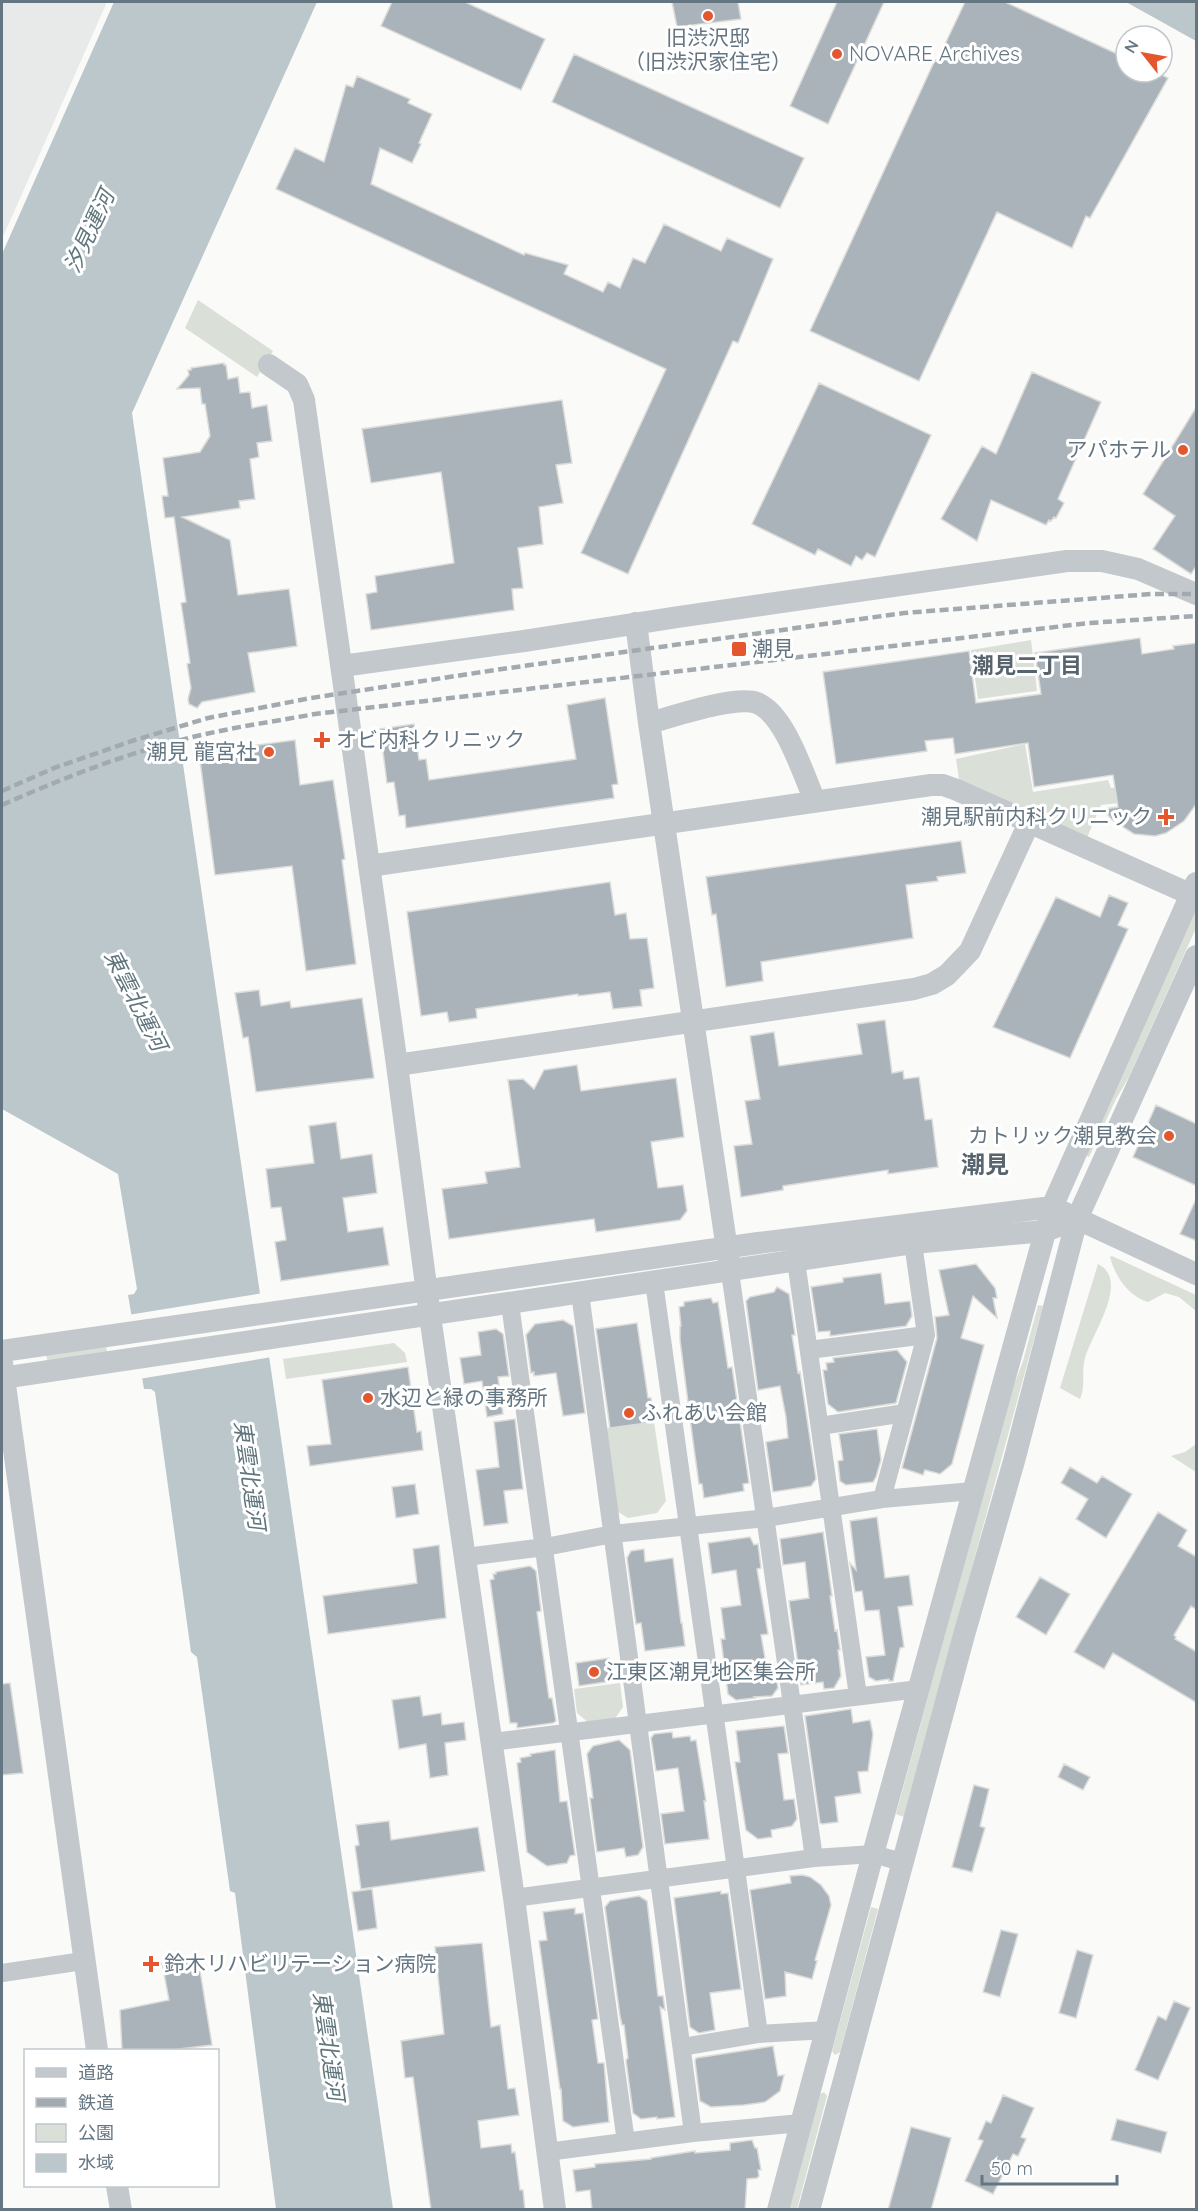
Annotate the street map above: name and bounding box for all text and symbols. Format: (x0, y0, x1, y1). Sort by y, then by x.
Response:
marker: 旧渋沢邸 （旧渋沢家住宅） (701, 9, 715, 23)
place label: 旧渋沢邸 （旧渋沢家住宅） (624, 24, 792, 74)
north arrow (1114, 24, 1174, 84)
text: N (1120, 36, 1143, 56)
place label: NOVARE Archives (849, 40, 1020, 66)
marker: NOVARE Archives (830, 47, 844, 61)
water label: 汐見運河 (58, 182, 122, 277)
place label: アパホテル (1066, 436, 1171, 462)
marker: アパホテル (1176, 443, 1190, 457)
place label: 潮見 (752, 635, 794, 661)
marker: 潮見 (730, 640, 748, 658)
district label: 潮見二丁目 (972, 651, 1082, 679)
place label: オビ内科クリニック (336, 726, 525, 752)
marker: オビ内科クリニック (313, 731, 331, 749)
place label: 潮見 龍宮社 (146, 738, 257, 764)
marker: 潮見 龍宮社 (262, 745, 276, 759)
place label: 潮見駅前内科クリニック (921, 803, 1152, 829)
marker: 潮見駅前内科クリニック (1157, 808, 1175, 826)
water label: 東雲北運河 (99, 945, 175, 1059)
place label: カトリック潮見教会 (968, 1122, 1157, 1148)
marker: カトリック潮見教会 (1162, 1129, 1176, 1143)
district label: 潮見 (961, 1149, 1009, 1179)
place label: 水辺と緑の事務所 (380, 1384, 548, 1410)
marker: 水辺と緑の事務所 (361, 1391, 375, 1405)
place label: ふれあい会館 (641, 1399, 767, 1425)
marker: ふれあい会館 (622, 1406, 636, 1420)
water label: 東雲北運河 (228, 1419, 272, 1535)
place label: 江東区潮見地区集会所 (606, 1658, 816, 1684)
marker: 江東区潮見地区集会所 (587, 1665, 601, 1679)
place label: 鈴木リハビリテーション病院 (164, 1950, 437, 1976)
marker: 鈴木リハビリテーション病院 (142, 1955, 160, 1973)
water label: 東雲北運河 (307, 1990, 351, 2106)
legend (24, 2049, 219, 2187)
text: 道路 (78, 2061, 114, 2084)
text: 鉄道 (78, 2091, 114, 2114)
text: 公園 (78, 2121, 114, 2144)
scale bar (982, 2148, 1117, 2186)
text: 水域 (78, 2151, 114, 2174)
text: 50 m (991, 2157, 1033, 2180)

